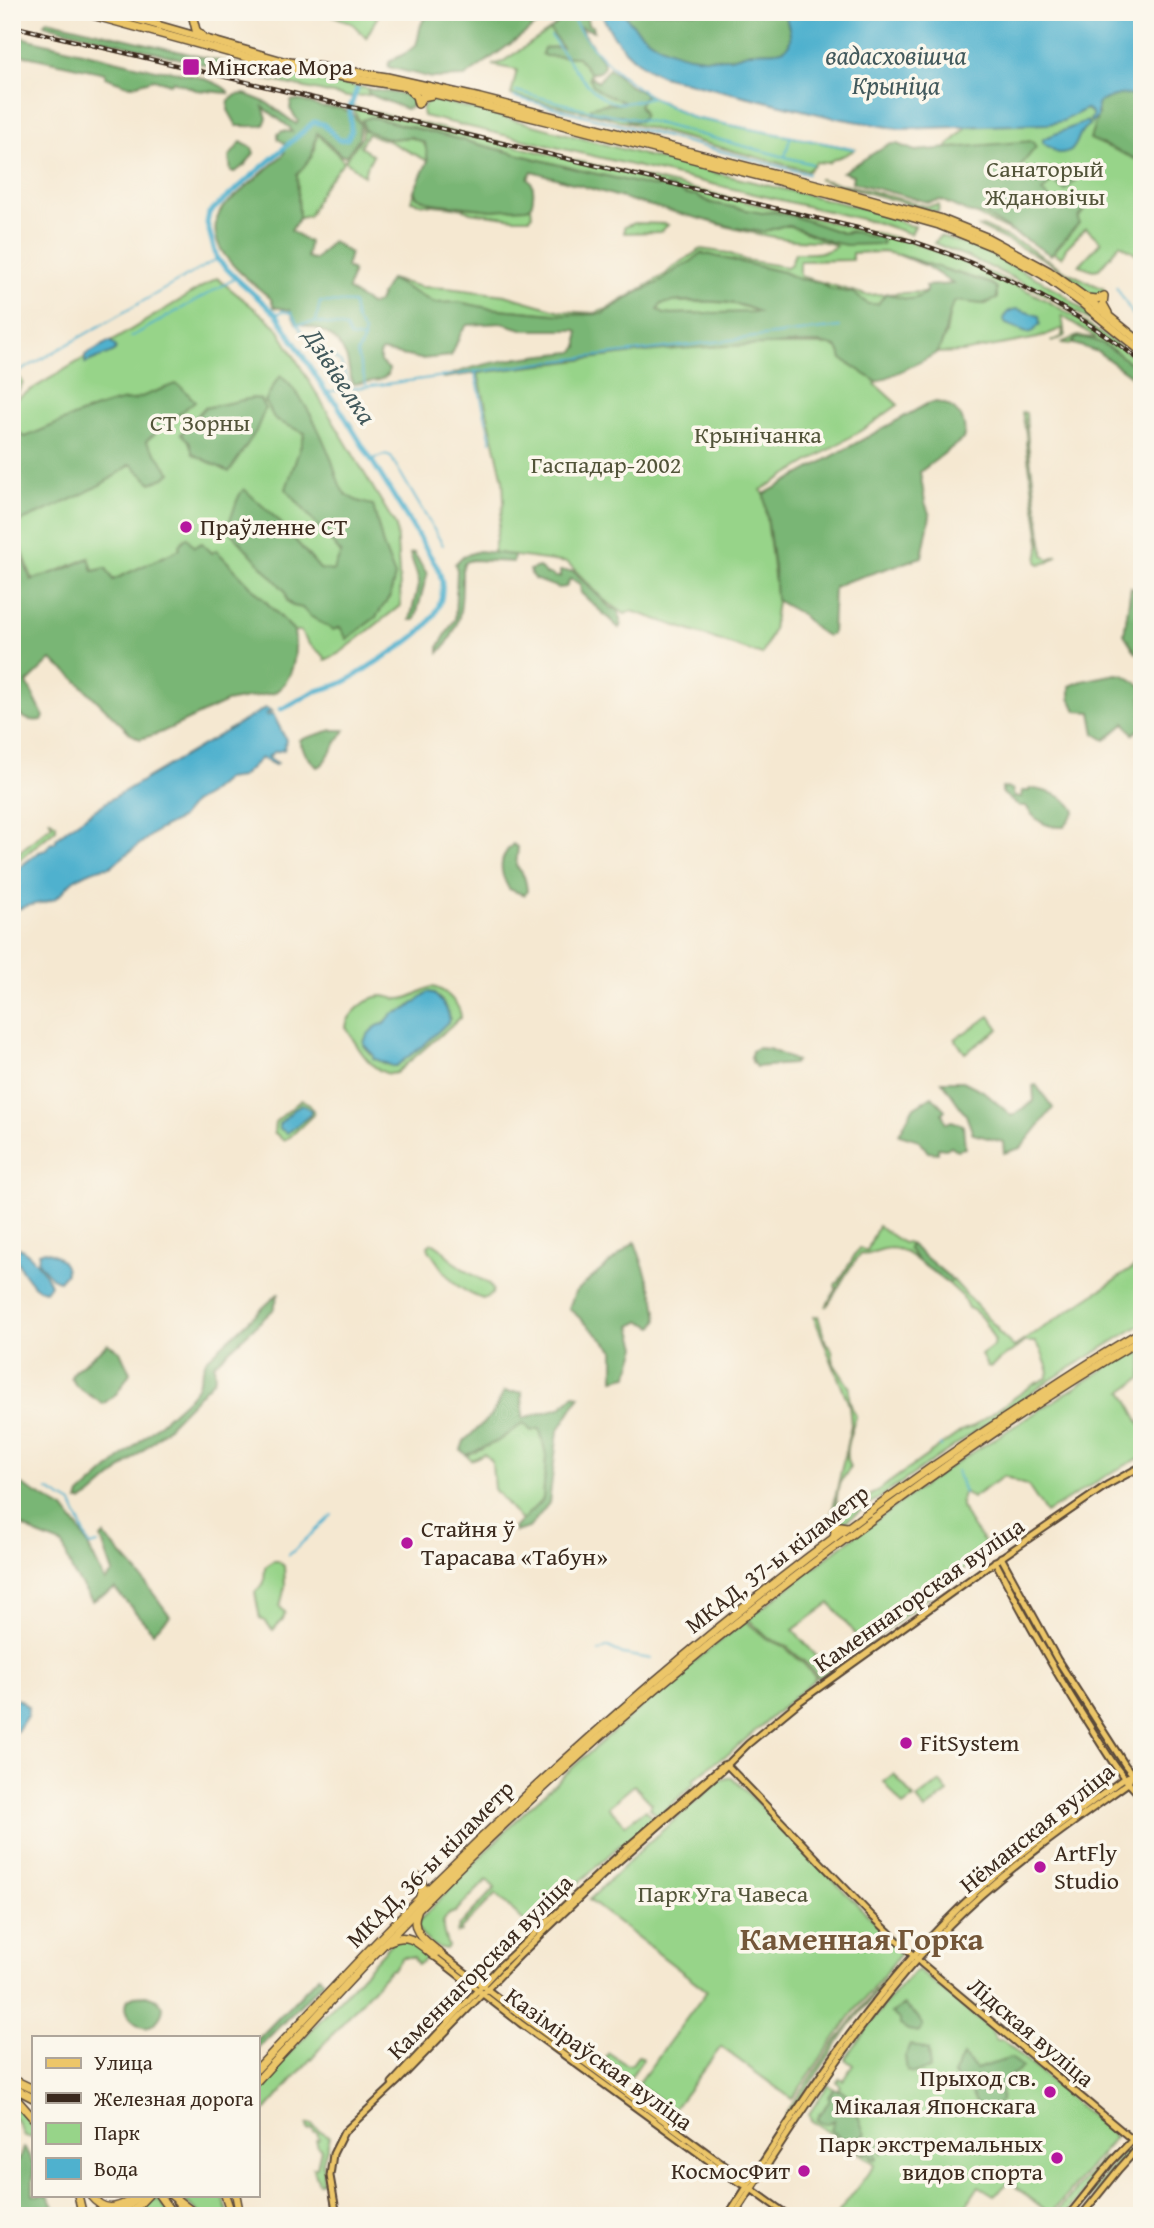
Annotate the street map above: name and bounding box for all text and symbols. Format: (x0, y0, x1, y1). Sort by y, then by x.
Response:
water label: вадасховішча Крыніца (826, 35, 966, 104)
place label: Мінскае Мора (207, 49, 354, 84)
marker: Мінскае Мора (181, 57, 201, 77)
park label: Санаторый Ждановічы (984, 151, 1105, 214)
water label: Дзівівелка (293, 318, 387, 432)
park label: СТ Зорны (150, 405, 250, 440)
park label: Крынічанка (694, 417, 822, 452)
park label: Гаспадар-2002 (531, 447, 681, 482)
place label: Праўленне СТ (200, 509, 347, 544)
marker: Праўленне СТ (178, 519, 194, 535)
street label: МКАД, 37-ы кіламетр (677, 1476, 876, 1642)
street label: Каменнагорская вуліца (806, 1508, 1032, 1681)
place label: Стайня ў Тарасава «Табун» (421, 1511, 608, 1574)
marker: Стайня ў Тарасава «Табун» (399, 1535, 415, 1551)
place label: FitSystem (920, 1725, 1020, 1760)
marker: FitSystem (898, 1735, 914, 1751)
street label: Нёманская вуліца (952, 1754, 1122, 1901)
street label: МКАД, 36-ы кіламетр (338, 1772, 522, 1956)
place label: ArtFly Studio (1054, 1835, 1119, 1898)
marker: ArtFly Studio (1032, 1859, 1048, 1875)
street label: Каменнагорская вуліца (379, 1865, 581, 2067)
park label: Парк Уга Чавеса (638, 1876, 809, 1911)
district label: Каменная Горка (740, 1915, 985, 1962)
street label: Лідская вуліца (960, 1968, 1103, 2096)
street label: Казіміраўская вуліца (498, 1978, 701, 2139)
legend (32, 2036, 259, 2196)
text: Улица (94, 2047, 153, 2078)
place label: Прыход св. Мікалая Японскага (834, 2060, 1037, 2123)
text: Железная дорога (93, 2083, 254, 2114)
marker: Прыход св. Мікалая Японскага (1042, 2084, 1058, 2100)
text: Парк (94, 2117, 140, 2148)
place label: Парк экстремальных видов спорта (819, 2126, 1044, 2189)
marker: Парк экстремальных видов спорта (1049, 2150, 1065, 2166)
text: Вода (94, 2153, 138, 2184)
place label: КосмосФит (671, 2153, 790, 2188)
marker: КосмосФит (796, 2163, 812, 2179)

